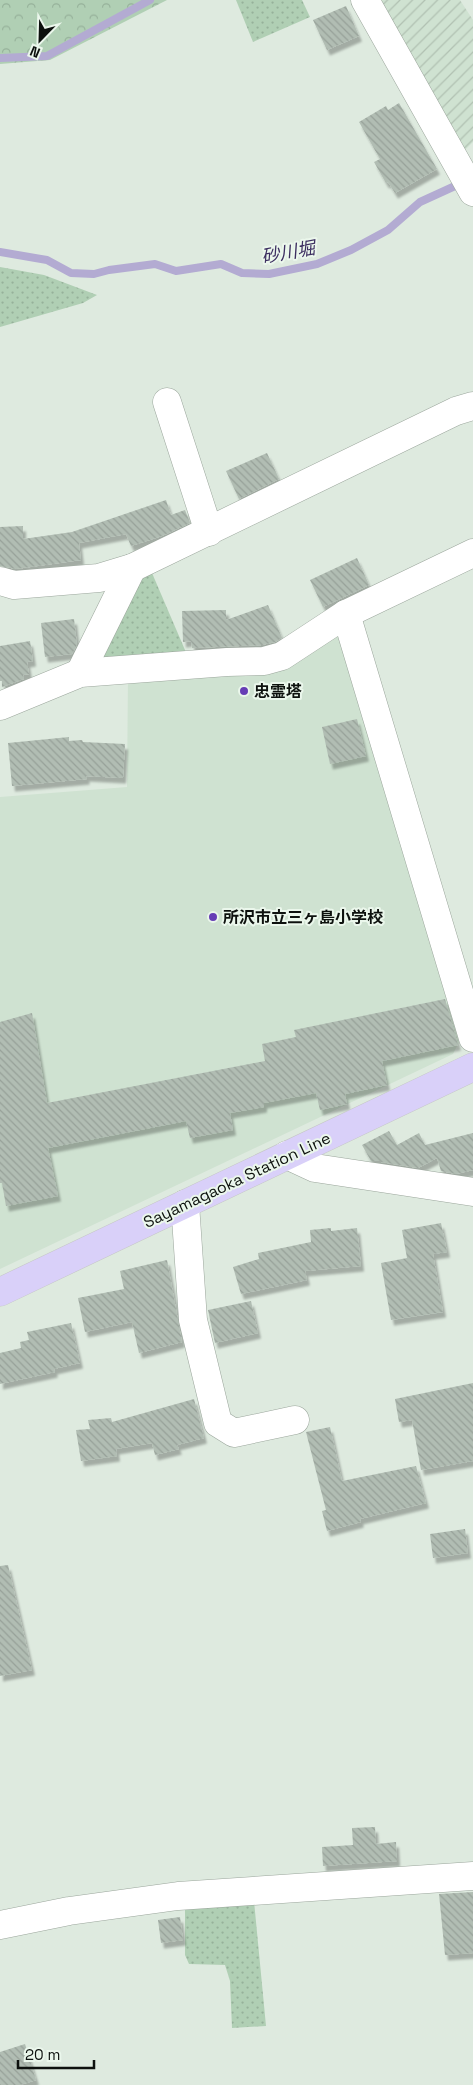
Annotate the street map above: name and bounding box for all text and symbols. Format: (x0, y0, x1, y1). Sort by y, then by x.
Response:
north arrow (15, 15, 65, 65)
text: N (27, 42, 43, 62)
water label: 砂川堀 (259, 235, 320, 268)
place label: 忠霊塔 (254, 681, 302, 702)
marker: 忠霊塔 (238, 685, 250, 697)
place label: 所沢市立三ヶ島小学校 (223, 907, 383, 928)
marker: 所沢市立三ヶ島小学校 (207, 911, 219, 923)
street label: Sayamagaoka Station Line (140, 1127, 334, 1233)
scale bar (18, 2038, 94, 2070)
text: 20 m (25, 2045, 60, 2064)

